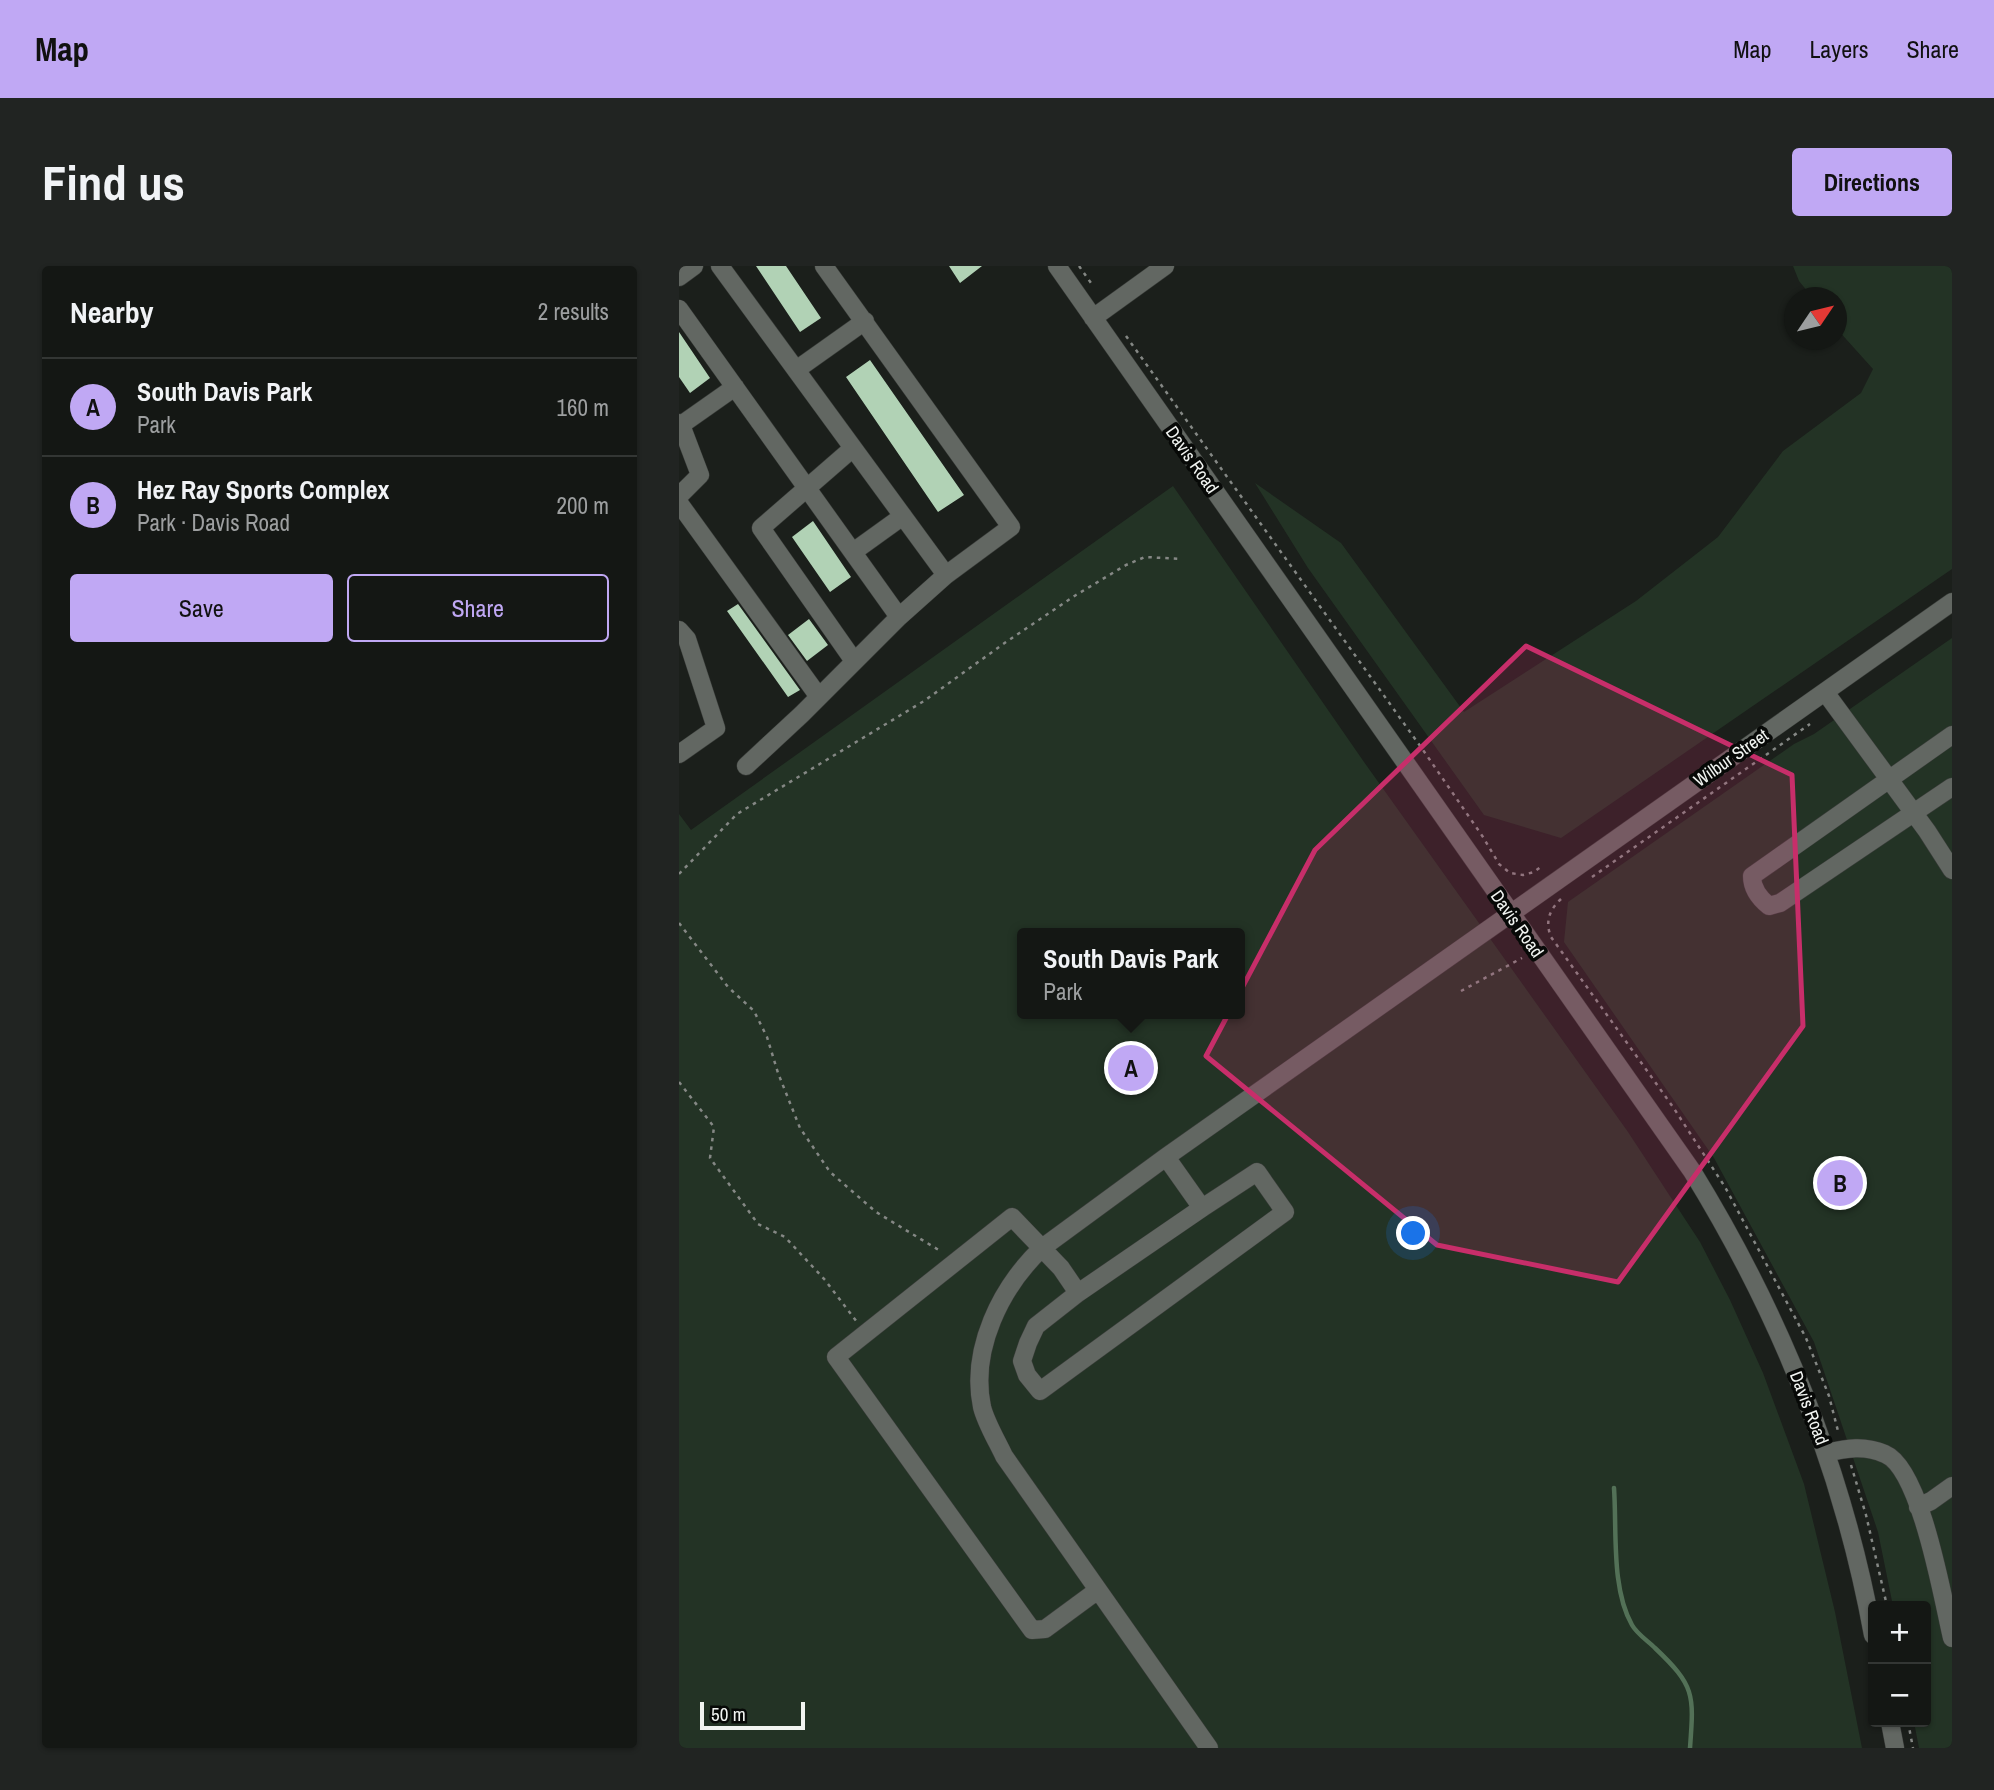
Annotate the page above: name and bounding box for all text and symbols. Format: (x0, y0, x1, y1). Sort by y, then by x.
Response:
text: Map (35, 27, 89, 71)
text: Map (1733, 33, 1771, 65)
text: Layers (1809, 33, 1868, 65)
text: Share (1906, 33, 1959, 65)
button: Directions (1792, 148, 1952, 216)
text: Find us (42, 149, 185, 215)
north arrow (1784, 287, 1847, 350)
text: Nearby (70, 292, 153, 332)
text: 2 results (538, 296, 609, 327)
text: South Davis Park (137, 374, 312, 409)
text: A (86, 392, 100, 423)
text: 160 m (557, 392, 609, 423)
text: Park (137, 409, 176, 440)
street label: Davis Road (1160, 421, 1225, 498)
text: Hez Ray Sports Complex (137, 472, 389, 507)
text: B (86, 490, 100, 521)
text: 200 m (557, 490, 609, 521)
text: Park · Davis Road (137, 507, 290, 538)
button: Save (70, 574, 333, 642)
button: Share (347, 574, 609, 642)
street label: Wilbur Street (1688, 723, 1773, 793)
street label: Davis Road (1485, 885, 1550, 962)
popup (1017, 928, 1245, 1019)
text: South Davis Park (1043, 941, 1219, 976)
text: Park (1043, 976, 1082, 1007)
pin: A (1108, 1042, 1154, 1094)
pin: B (1817, 1157, 1863, 1209)
your location (1396, 1216, 1430, 1250)
street label: Davis Road (1784, 1367, 1835, 1448)
map controls (1868, 1601, 1931, 1727)
button: + (1868, 1601, 1931, 1664)
button: − (1868, 1664, 1931, 1727)
scale bar (700, 1699, 805, 1731)
text: 50 m (711, 1701, 746, 1727)

